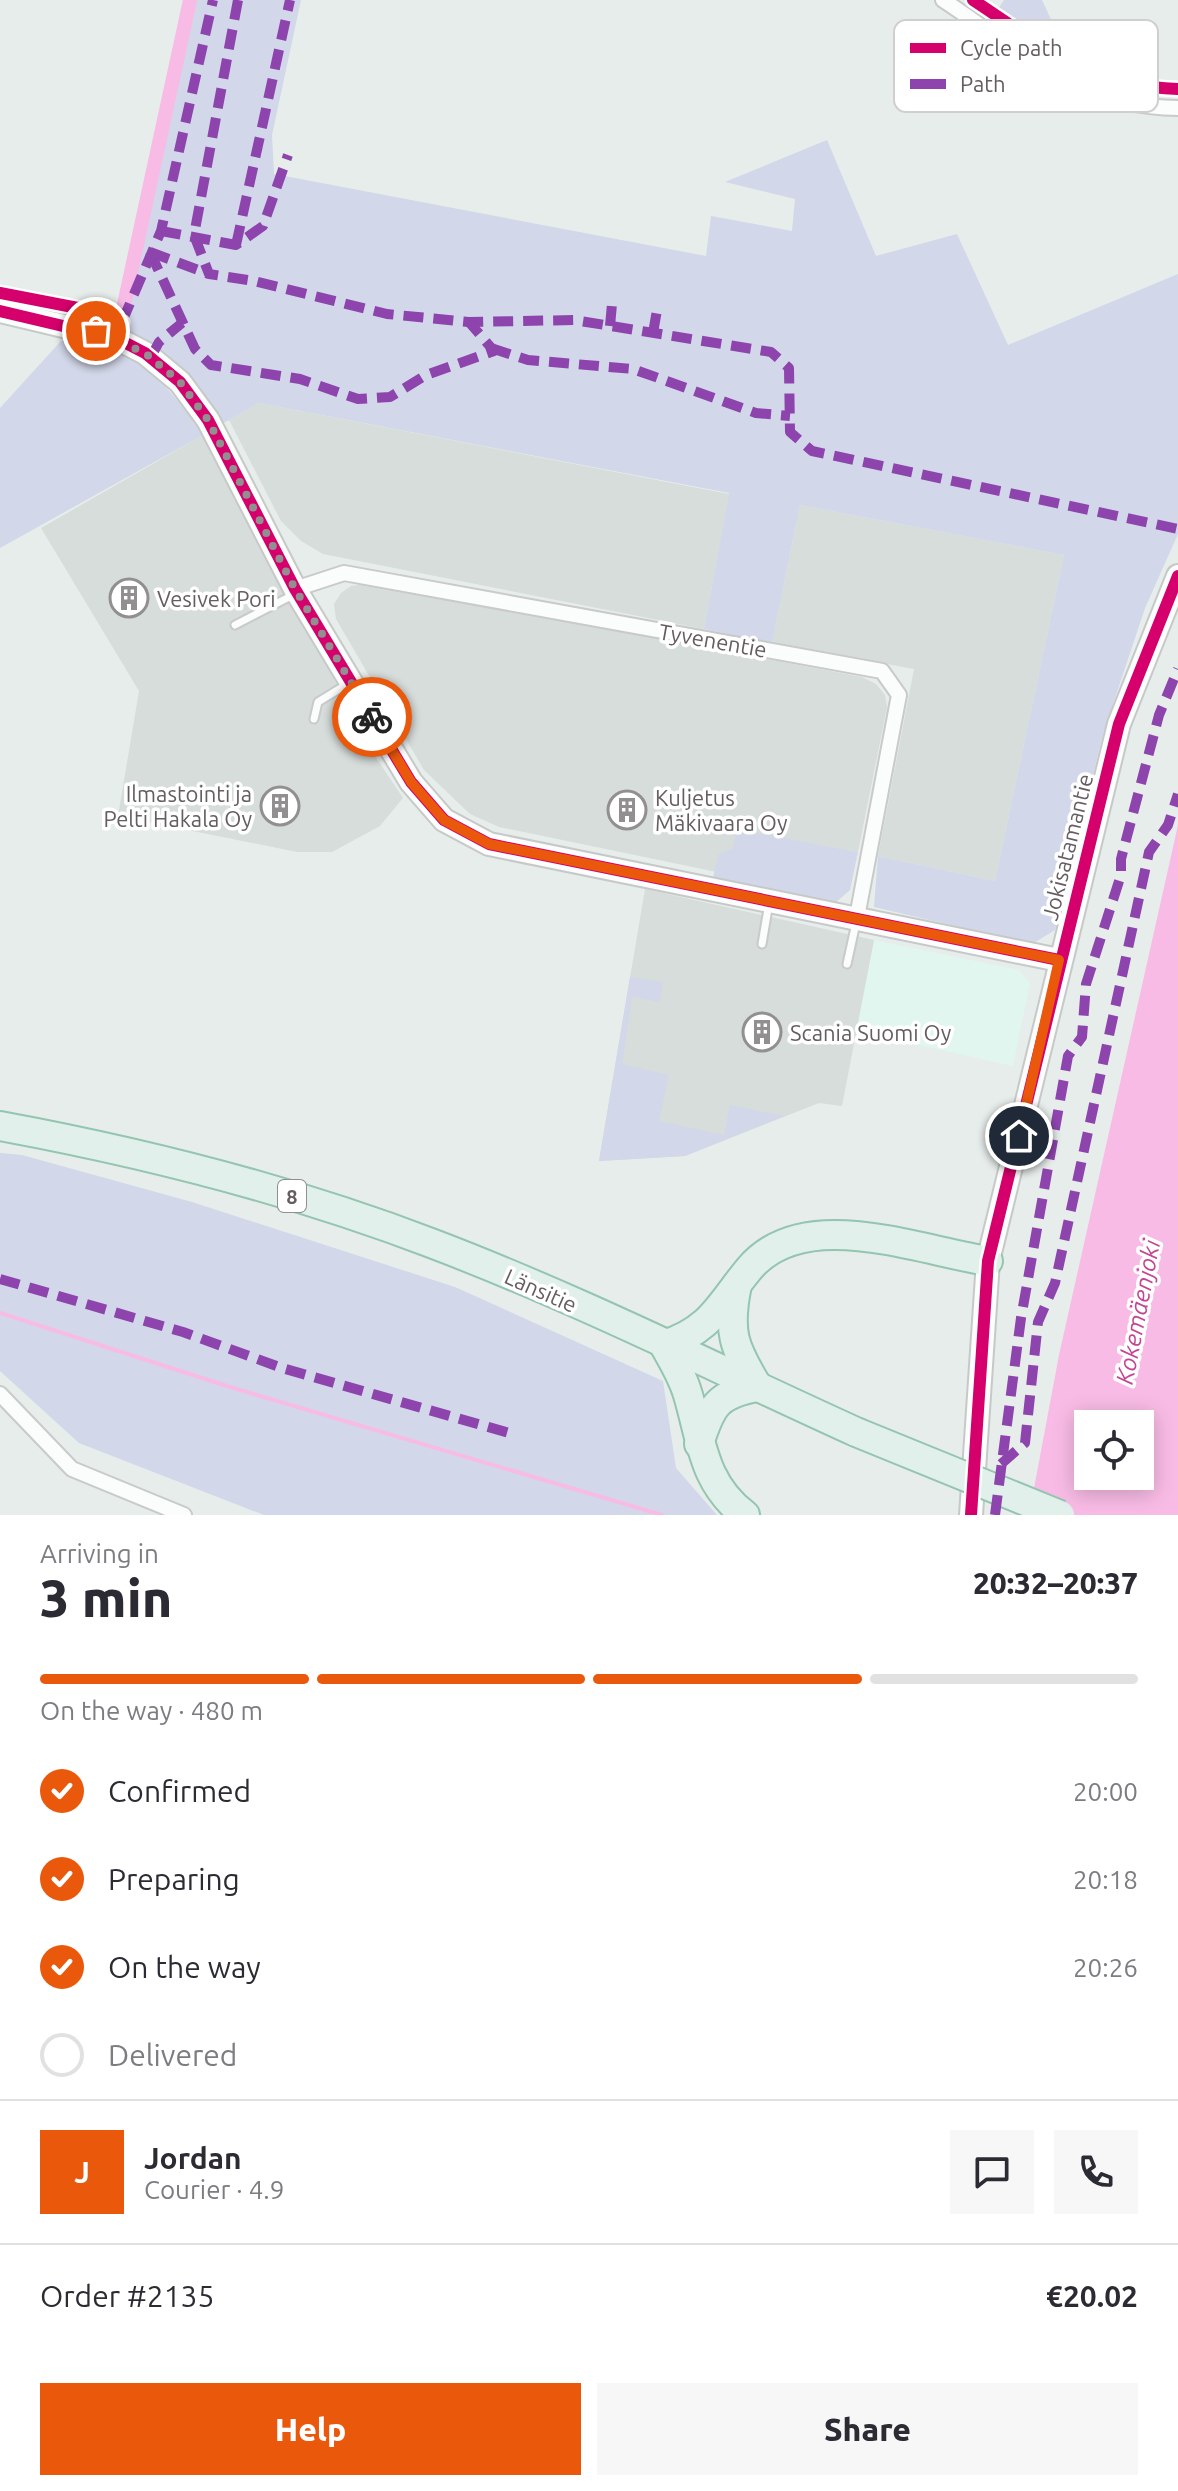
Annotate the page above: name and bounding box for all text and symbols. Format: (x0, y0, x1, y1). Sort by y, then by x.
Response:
legend (894, 20, 1158, 112)
text: Cycle path (960, 35, 1063, 60)
text: Path (960, 71, 1005, 96)
pin (62, 297, 130, 365)
icon: bag (74, 309, 118, 353)
building icon: Vesivek Pori (108, 577, 150, 619)
place label: Vesivek Pori (157, 586, 276, 611)
street label: Tyvenentie (657, 618, 769, 662)
courier (332, 677, 412, 757)
icon: bike (350, 695, 394, 739)
street label: Jokisatamantie (1037, 771, 1097, 923)
place label: Ilmastointi ja Pelti Hakala Oy (103, 781, 252, 831)
building icon: Ilmastointi ja Pelti Hakala Oy (259, 785, 301, 827)
place label: Kuljetus Mäkivaara Oy (655, 785, 788, 835)
building icon: Kuljetus Mäkivaara Oy (606, 789, 648, 831)
building icon: Scania Suomi Oy (741, 1011, 783, 1053)
place label: Scania Suomi Oy (790, 1020, 952, 1045)
pin (985, 1102, 1053, 1170)
icon: home (997, 1114, 1041, 1158)
road number: 8 (278, 1180, 306, 1212)
water label: Kokemäenjoki (1111, 1236, 1165, 1387)
street label: Länsitie (501, 1263, 581, 1317)
map controls (1074, 1410, 1154, 1490)
button: locate (1074, 1410, 1154, 1490)
text: Arriving in (40, 1539, 159, 1568)
text: 20:32–20:37 (973, 1566, 1138, 1600)
text: 3 min (40, 1569, 172, 1627)
text: On the way · 480 m (40, 1696, 263, 1725)
icon: check (40, 1769, 84, 1813)
text: Confirmed (108, 1774, 251, 1808)
text: 20:00 (1073, 1777, 1138, 1806)
icon: check (40, 1857, 84, 1901)
text: Preparing (108, 1862, 240, 1896)
text: 20:18 (1073, 1865, 1138, 1894)
icon: check (40, 1945, 84, 1989)
text: On the way (108, 1950, 261, 1984)
text: 20:26 (1073, 1953, 1138, 1982)
text: Delivered (108, 2038, 237, 2072)
button: chat (950, 2130, 1034, 2214)
button: phone (1054, 2130, 1138, 2214)
text: Jordan (144, 2141, 242, 2175)
text: J (74, 2155, 90, 2189)
text: Courier · 4.9 (144, 2175, 284, 2204)
text: Order #2135 (40, 2279, 214, 2313)
text: €20.02 (1046, 2279, 1138, 2313)
button: Help (40, 2383, 581, 2475)
button: Share (597, 2383, 1138, 2475)

